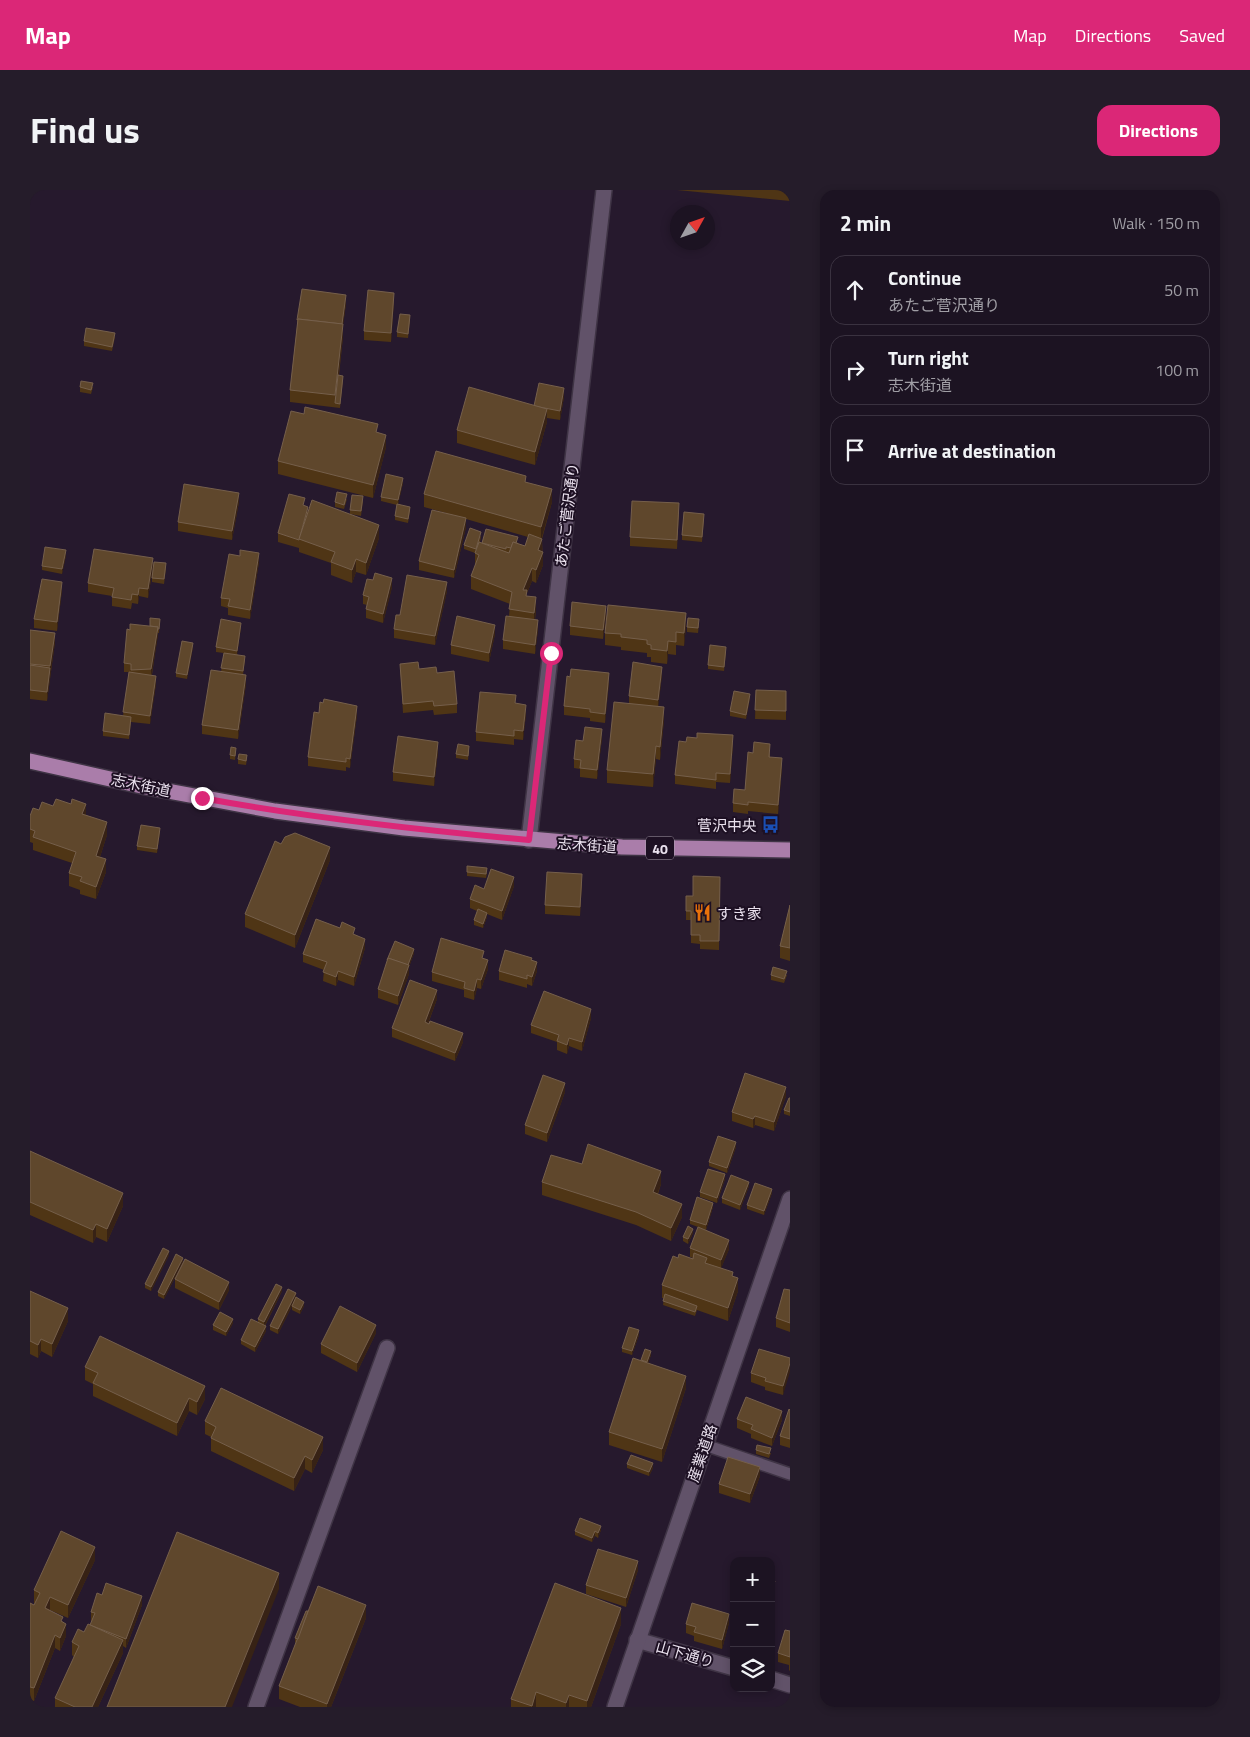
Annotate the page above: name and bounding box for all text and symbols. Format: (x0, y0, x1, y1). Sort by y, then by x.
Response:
text: Map (25, 17, 71, 53)
text: Map (1013, 22, 1047, 49)
text: Directions (1075, 22, 1151, 49)
text: Saved (1179, 22, 1225, 49)
text: Find us (30, 103, 140, 157)
button: Directions (1097, 105, 1220, 156)
north arrow (670, 205, 715, 250)
text: 2 min (840, 207, 891, 239)
text: Walk · 150 m (1112, 211, 1200, 235)
text: Continue (888, 263, 961, 292)
icon: ahead (841, 276, 869, 304)
text: 50 m (1164, 278, 1199, 302)
text: あたご菅沢通り (888, 293, 1000, 317)
text: Turn right (888, 343, 969, 372)
icon: right (841, 356, 869, 384)
text: 100 m (1155, 358, 1199, 382)
text: 志木街道 (888, 373, 952, 397)
icon: arrive (841, 436, 869, 464)
text: Arrive at destination (888, 436, 1056, 465)
street label: あたご菅沢通り (549, 461, 585, 569)
route start (540, 642, 563, 665)
street label: 志木街道 (109, 768, 173, 802)
route end (191, 787, 214, 810)
place label: 菅沢中央 (697, 814, 757, 837)
bus stop icon: 菅沢中央 (761, 815, 781, 835)
street label: 志木街道 (556, 831, 618, 859)
road number: 40 (646, 836, 674, 860)
place label: すき家 (717, 902, 762, 925)
restaurant icon: すき家 (693, 903, 713, 923)
street label: 産業道路 (681, 1421, 723, 1485)
map controls (730, 1557, 775, 1692)
button: + (730, 1557, 775, 1602)
button: − (730, 1602, 775, 1647)
street label: 山下通り (653, 1635, 717, 1673)
button: layers (730, 1647, 775, 1692)

